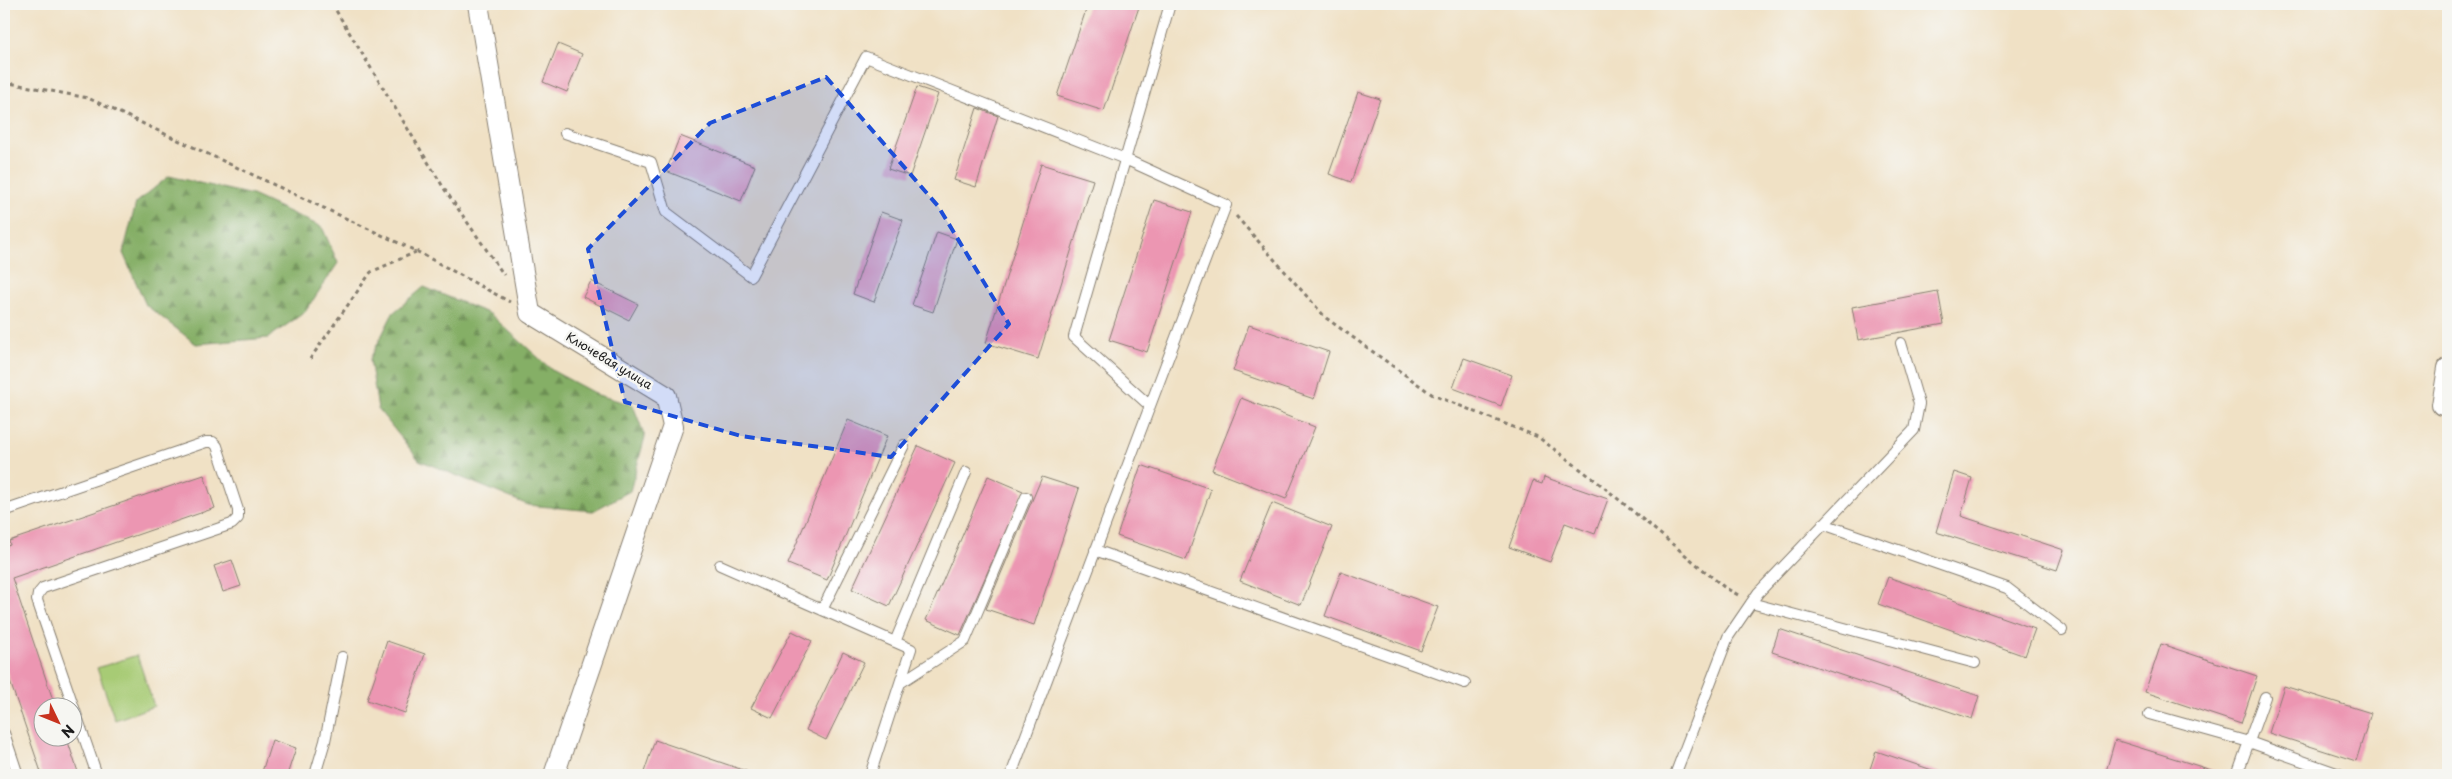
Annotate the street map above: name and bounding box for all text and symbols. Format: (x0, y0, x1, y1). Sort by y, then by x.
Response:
street label: Ключевая улица (563, 327, 656, 393)
north arrow (32, 696, 82, 746)
text: N (56, 720, 79, 742)

